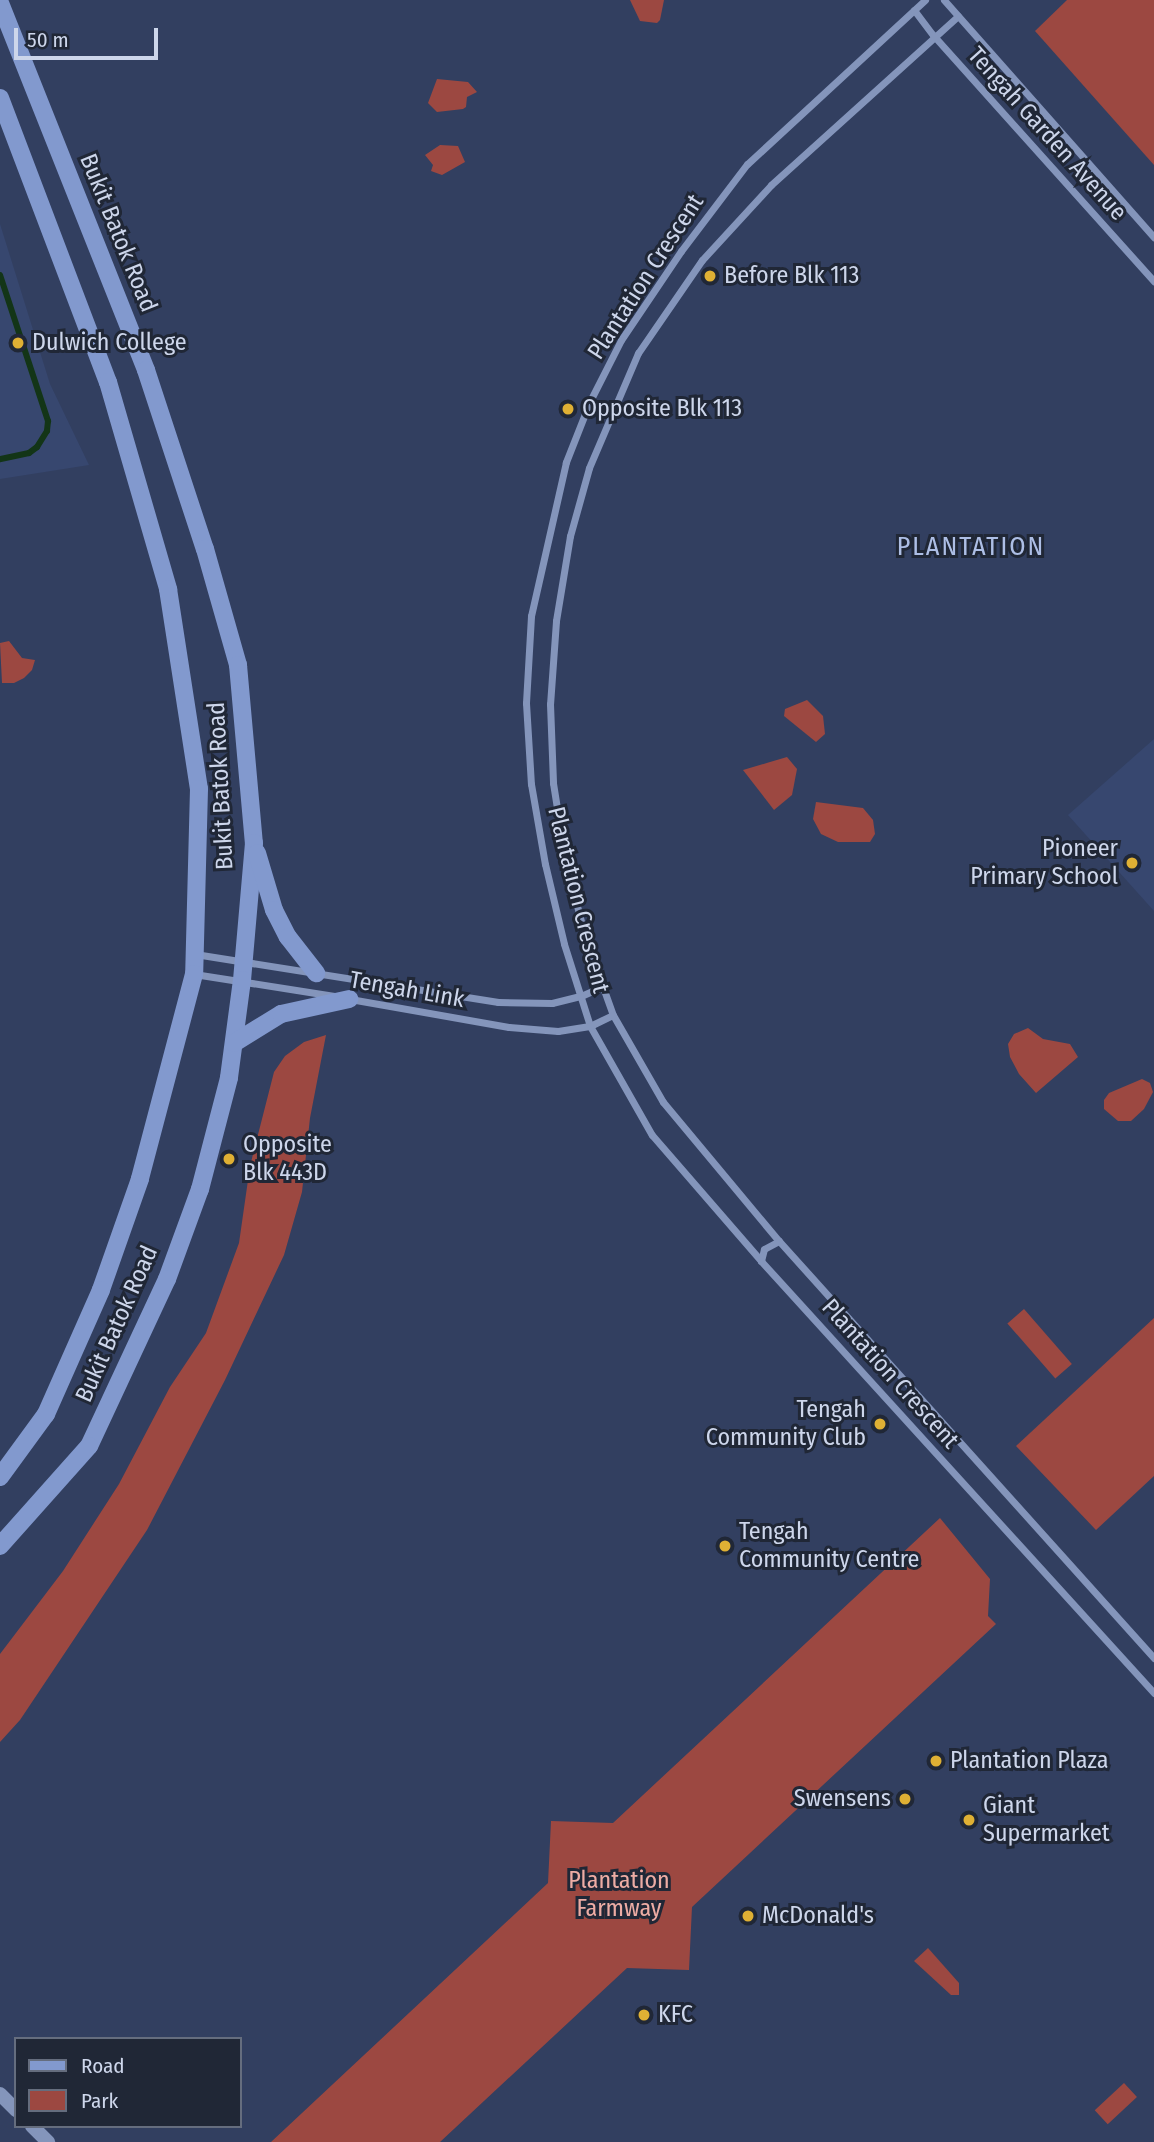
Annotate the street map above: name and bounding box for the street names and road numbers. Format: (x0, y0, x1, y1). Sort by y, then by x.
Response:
street label: Tengah Garden Avenue (962, 41, 1132, 227)
street label: Bukit Batok Road (73, 150, 163, 316)
street label: Plantation Crescent (582, 189, 710, 365)
street label: Bukit Batok Road (202, 701, 240, 871)
street label: Plantation Crescent (541, 804, 615, 996)
street label: Tengah Link (348, 966, 466, 1014)
street label: Bukit Batok Road (70, 1241, 164, 1407)
street label: Plantation Crescent (815, 1293, 965, 1455)

